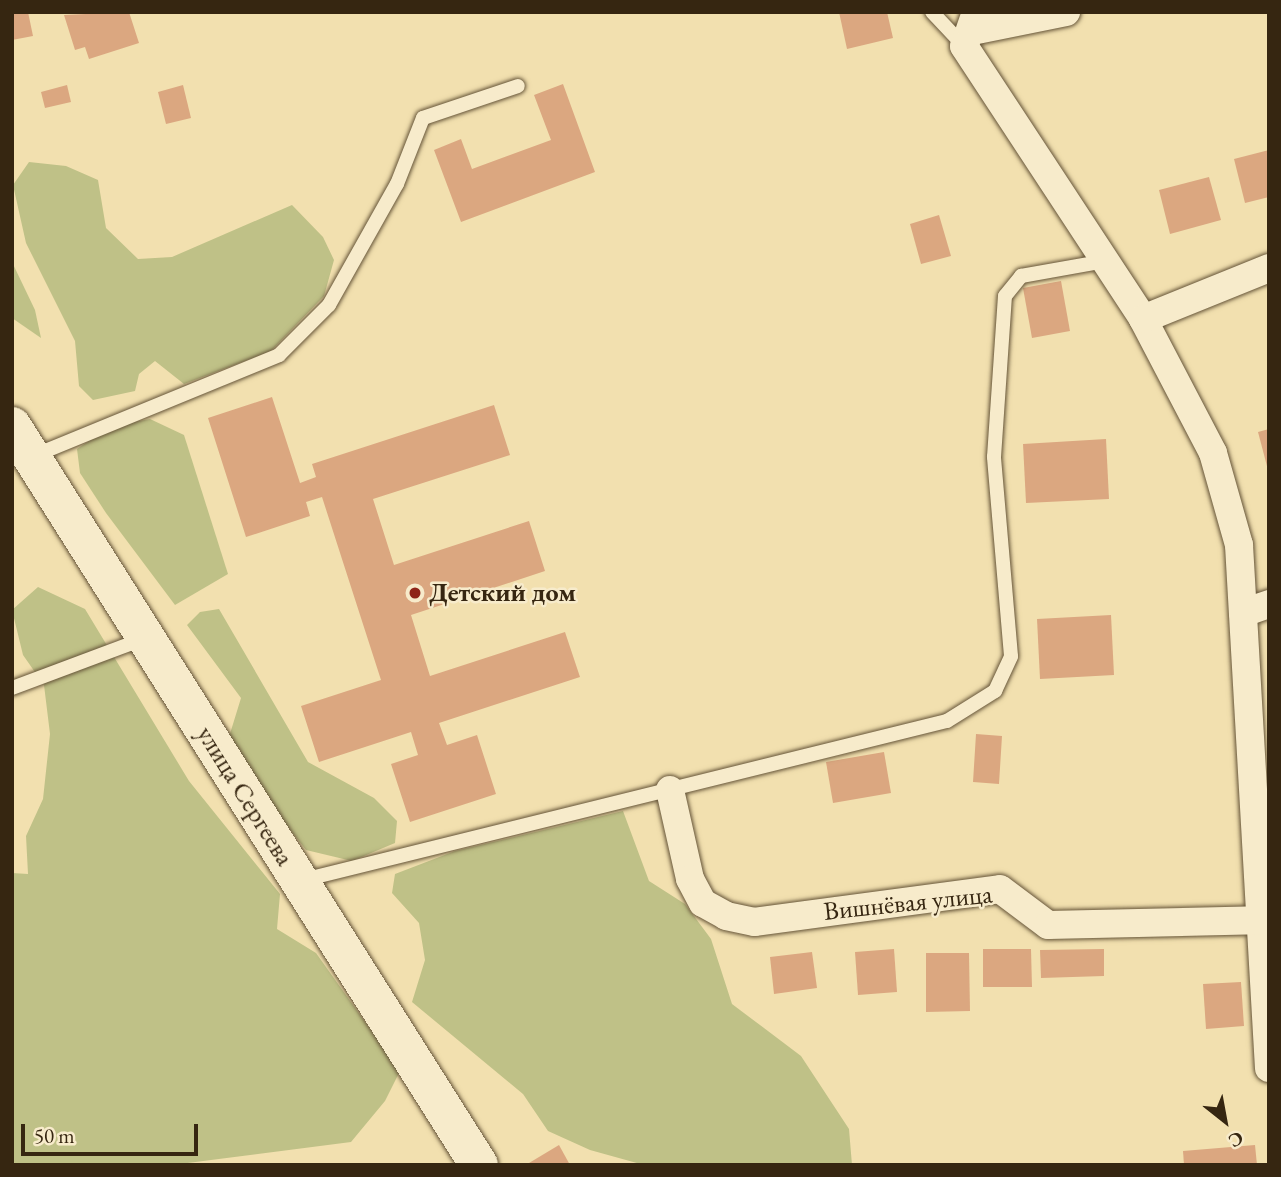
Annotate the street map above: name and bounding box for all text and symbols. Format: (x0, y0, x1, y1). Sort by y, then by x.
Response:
place label: Детский дом (429, 577, 576, 609)
marker: Детский дом (407, 585, 423, 601)
street label: улица Сергеева (190, 720, 300, 872)
street label: Вишнёвая улица (822, 879, 994, 927)
north arrow (1190, 1086, 1260, 1156)
scale bar (24, 1110, 201, 1154)
text: 50 m (34, 1122, 75, 1149)
text: С (1224, 1125, 1248, 1154)

